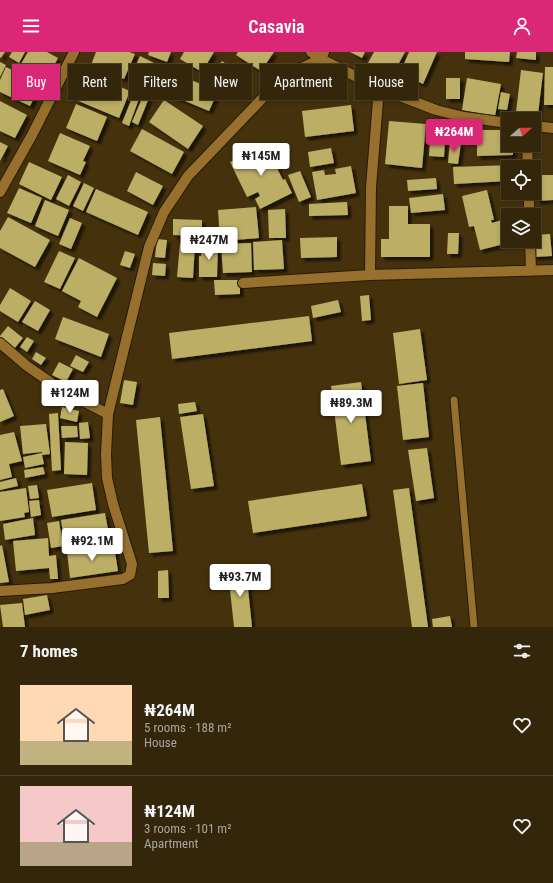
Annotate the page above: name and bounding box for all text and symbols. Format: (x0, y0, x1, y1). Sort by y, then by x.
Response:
icon: menu (20, 15, 42, 37)
icon: person (511, 15, 533, 37)
text: Casavia (248, 16, 305, 37)
chip: Buy (12, 64, 60, 100)
chip: Rent (68, 64, 121, 100)
chip: Filters (129, 64, 192, 100)
chip: New (200, 64, 252, 100)
chip: Apartment (260, 64, 347, 100)
chip: House (355, 64, 418, 100)
north arrow (501, 112, 541, 152)
map controls (501, 112, 541, 248)
pin: ₦264M (426, 119, 482, 153)
text: ₦264M (435, 124, 473, 139)
pin: ₦145M (233, 143, 289, 177)
text: ₦145M (242, 148, 280, 163)
button: locate (501, 160, 541, 200)
button: layers (501, 208, 541, 248)
pin: ₦247M (181, 227, 237, 261)
text: ₦247M (190, 232, 228, 247)
pin: ₦124M (42, 380, 98, 414)
text: ₦124M (51, 385, 89, 400)
pin: ₦89.3M (318, 390, 384, 424)
text: ₦89.3M (330, 395, 372, 410)
pin: ₦92.1M (59, 528, 125, 562)
text: ₦92.1M (71, 533, 113, 548)
pin: ₦93.7M (207, 564, 273, 598)
text: ₦93.7M (219, 569, 261, 584)
icon: filters (511, 640, 533, 662)
text: 7 homes (20, 641, 78, 661)
text: ₦264M (144, 700, 195, 720)
icon: home (52, 701, 100, 749)
icon: heart (511, 714, 533, 736)
text: 5 rooms · 188 m² (144, 720, 231, 735)
text: House (144, 735, 177, 750)
text: ₦124M (144, 801, 195, 821)
icon: home (52, 802, 100, 850)
icon: heart (511, 815, 533, 837)
text: 3 rooms · 101 m² (144, 821, 231, 836)
text: Apartment (144, 836, 198, 851)

